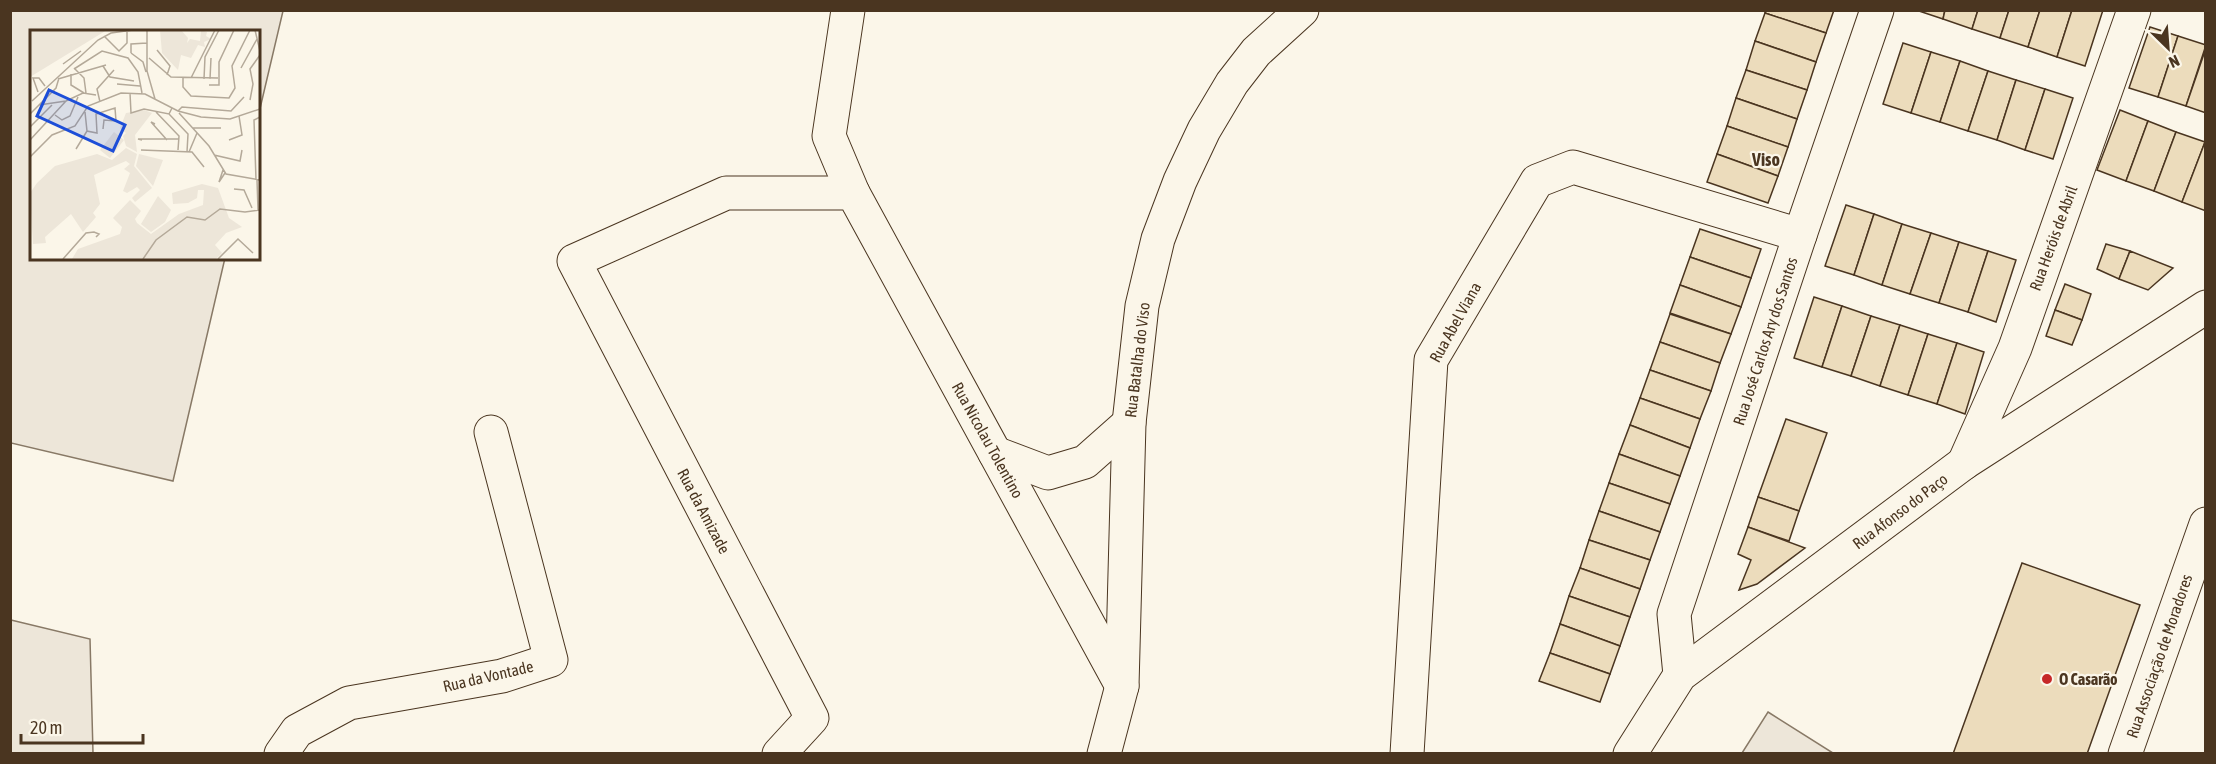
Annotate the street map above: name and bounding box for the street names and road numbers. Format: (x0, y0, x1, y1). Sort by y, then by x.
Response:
street label: Rua Heróis de Abril (2026, 182, 2081, 293)
street label: Rua José Carlos Ary dos Santos (1729, 254, 1802, 428)
street label: Rua Abel Viana (1426, 279, 1484, 365)
street label: Rua Batalha do Viso (1121, 301, 1153, 419)
street label: Rua Nicolau Tolentino (949, 379, 1027, 501)
street label: Rua da Amizade (674, 465, 734, 557)
street label: Rua Afonso do Paço (1849, 470, 1952, 553)
street label: Rua Associação de Moradores (2122, 571, 2197, 741)
street label: Rua da Vontade (441, 657, 535, 695)

